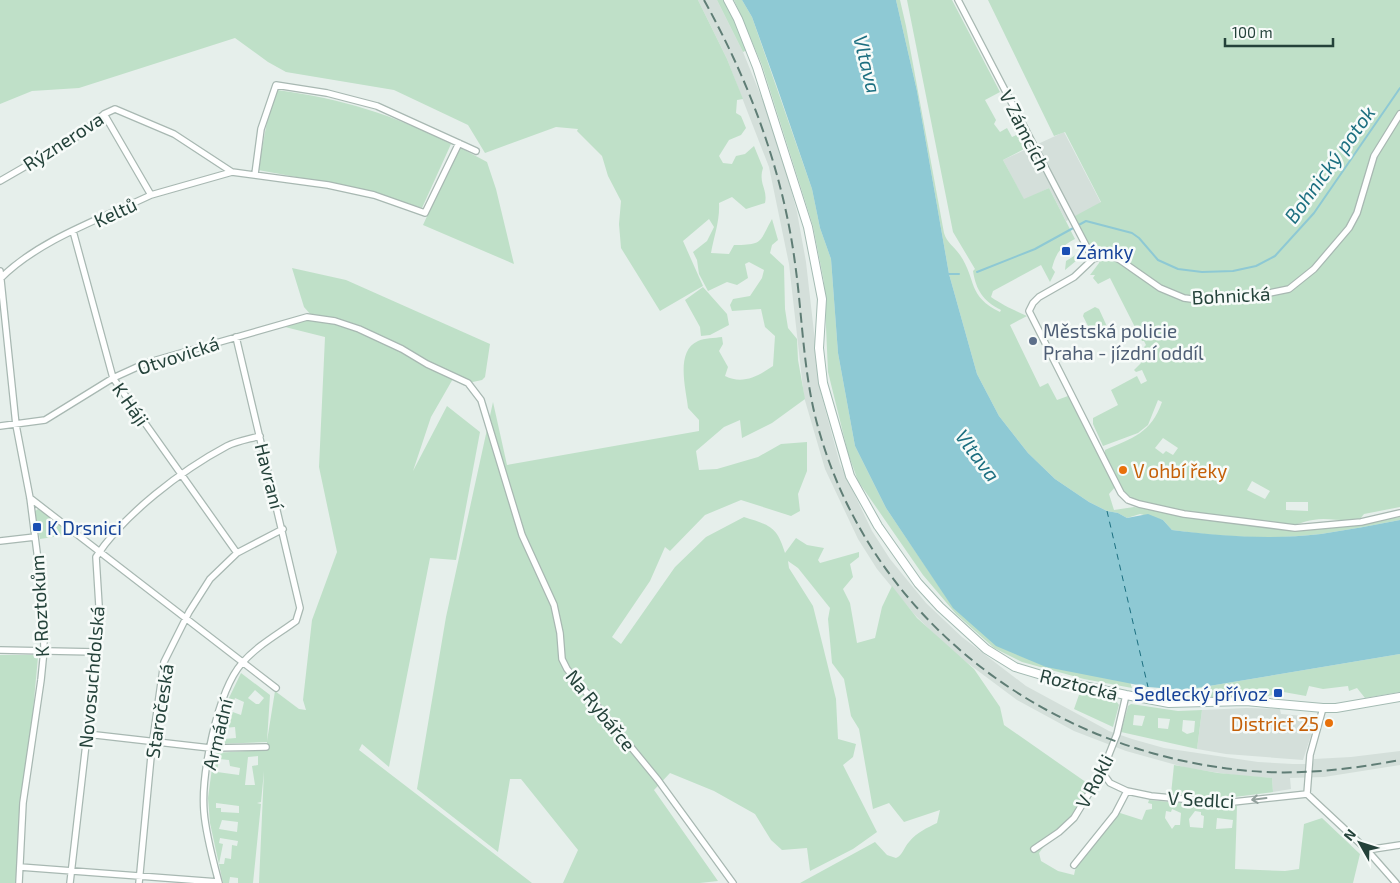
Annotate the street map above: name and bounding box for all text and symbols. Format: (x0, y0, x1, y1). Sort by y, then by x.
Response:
scale bar (1225, 15, 1332, 47)
text: 100 m (1232, 23, 1273, 41)
water label: Vltava (849, 33, 887, 95)
street label: V Zámcích (995, 86, 1055, 174)
water label: Bohnický potok (1278, 101, 1380, 228)
street label: Rýznerova (18, 107, 108, 175)
street label: Keltů (90, 192, 140, 232)
place label: Zámky (1076, 240, 1134, 263)
marker: Zámky (1060, 245, 1072, 257)
street label: Bohnická (1191, 281, 1271, 309)
place label: Městská policie Praha - jízdní oddíl (1043, 319, 1204, 364)
street label: Otvovická (134, 331, 222, 379)
marker: Městská policie Praha - jízdní oddíl (1027, 335, 1039, 347)
street label: K Háji (108, 378, 154, 430)
water label: Vltava (951, 424, 1005, 486)
street label: Havraní (251, 441, 290, 513)
place label: V ohbí řeky (1133, 459, 1227, 482)
marker: V ohbí řeky (1117, 464, 1129, 476)
place label: K Drsnici (47, 516, 122, 539)
marker: K Drsnici (31, 521, 43, 533)
street label: K Roztokům (25, 554, 53, 658)
street label: Novosuchdolská (73, 605, 109, 749)
street label: Staročeská (140, 662, 178, 760)
street label: Roztocká (1038, 663, 1120, 705)
street label: Na Rybářce (561, 665, 641, 755)
place label: Sedlecký přívoz (1134, 682, 1268, 705)
marker: Sedlecký přívoz (1272, 687, 1284, 699)
street label: Armádní (197, 694, 237, 772)
place label: District 25 (1231, 712, 1319, 735)
marker: District 25 (1323, 717, 1335, 729)
street label: V Rokli (1070, 750, 1118, 812)
street label: V Sedlci (1167, 786, 1235, 812)
one-way arrow (1251, 794, 1267, 804)
north arrow (1335, 818, 1385, 868)
text: N (1340, 825, 1359, 844)

